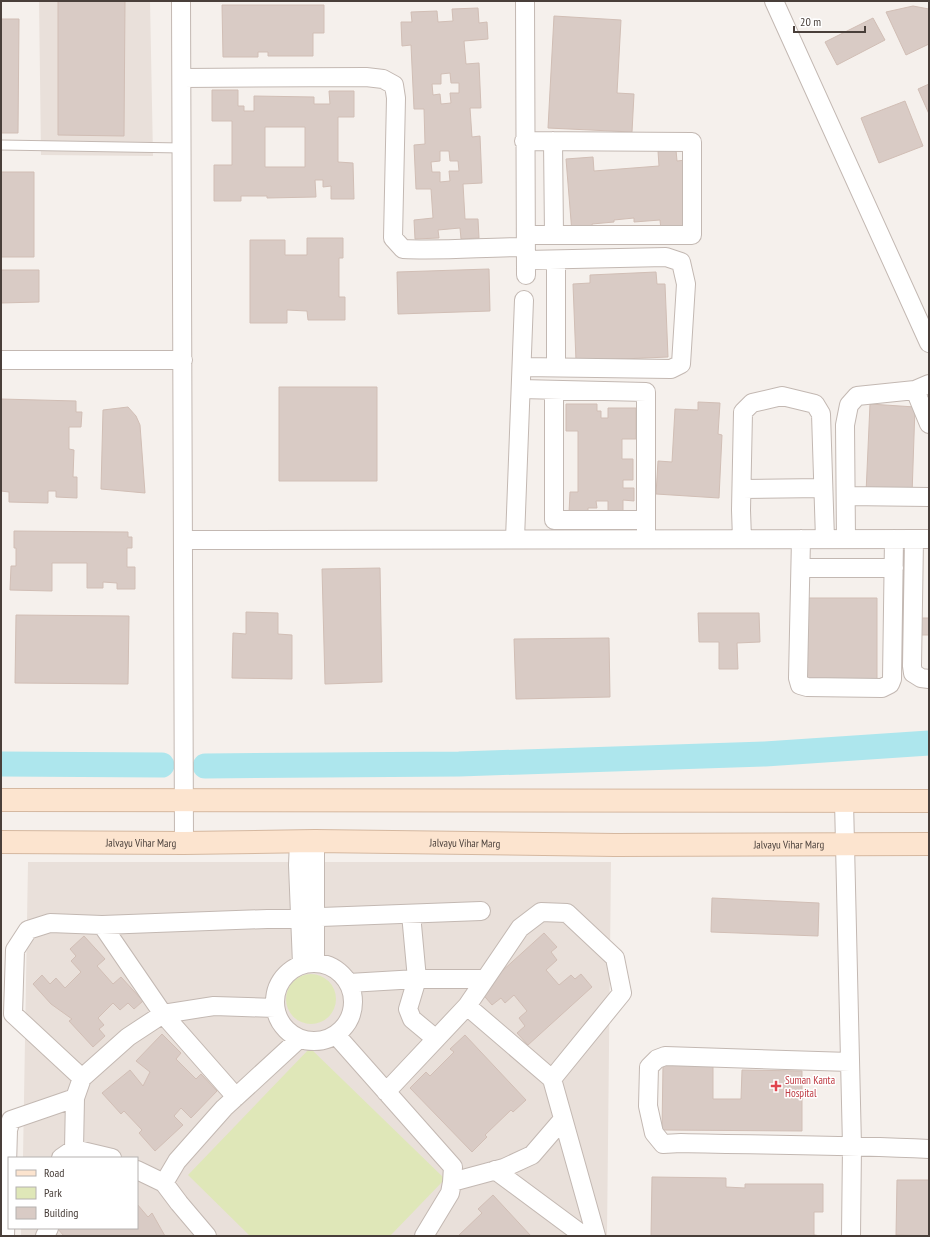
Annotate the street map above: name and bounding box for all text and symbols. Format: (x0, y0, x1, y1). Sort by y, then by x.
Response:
scale bar (794, 8, 865, 34)
text: 20 m (800, 14, 821, 29)
street label: Jalvayu Vihar Marg (105, 836, 177, 850)
street label: Jalvayu Vihar Marg (429, 836, 501, 850)
street label: Jalvayu Vihar Marg (753, 837, 825, 852)
place label: Suman Kanta Hospital (785, 1073, 835, 1100)
marker: Suman Kanta Hospital (770, 1080, 782, 1092)
legend (8, 1157, 138, 1229)
text: Road (44, 1165, 64, 1180)
text: Park (44, 1185, 62, 1200)
text: Building (44, 1205, 79, 1220)

